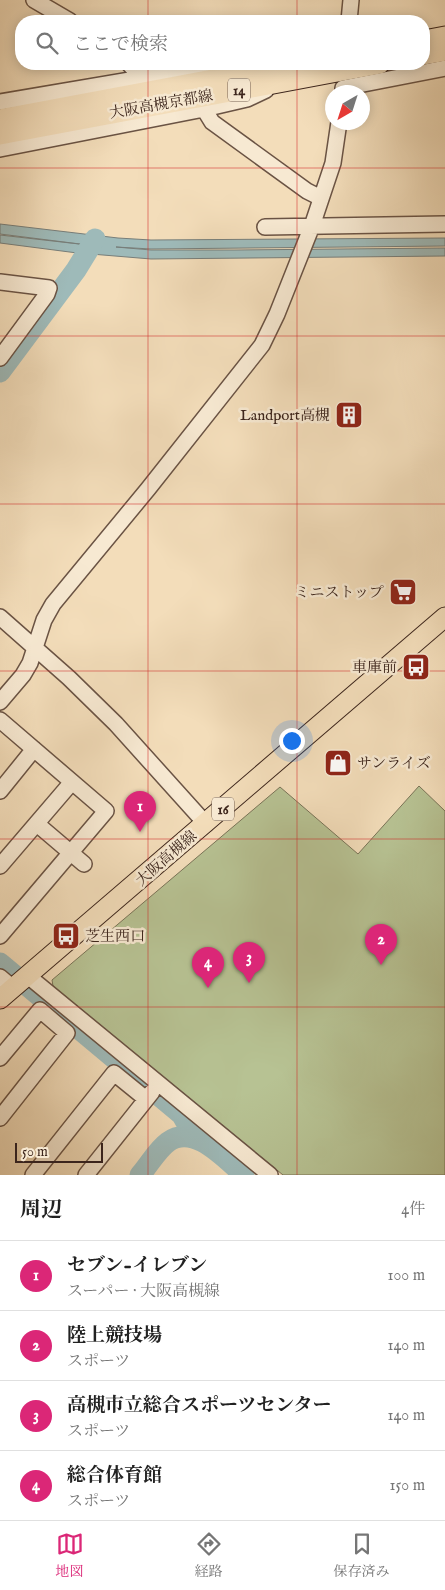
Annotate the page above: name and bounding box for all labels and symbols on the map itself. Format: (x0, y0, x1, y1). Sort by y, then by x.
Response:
road number: 14 (228, 78, 250, 102)
north arrow (325, 85, 370, 130)
street label: 大阪高槻京都線 (108, 86, 214, 123)
building icon: Landport高槻 (334, 400, 364, 430)
place label: Landport高槻 (240, 406, 330, 425)
supermarket icon: ミニストップ (388, 577, 418, 607)
place label: ミニストップ (294, 583, 384, 602)
bus stop icon: 車庫前 (401, 652, 431, 682)
place label: 車庫前 (352, 658, 397, 677)
your location (279, 728, 305, 754)
shop icon: サンライズ (323, 748, 353, 778)
place label: サンライズ (357, 754, 431, 773)
pin: 1 (124, 791, 156, 832)
road number: 16 (212, 798, 234, 821)
street label: 大阪高槻線 (132, 827, 201, 890)
bus stop icon: 芝生西口 (51, 921, 81, 951)
pin: 2 (365, 924, 397, 965)
place label: 芝生西口 (85, 927, 145, 946)
pin: 3 (233, 942, 265, 983)
pin: 4 (192, 947, 224, 988)
scale bar (15, 1140, 102, 1163)

